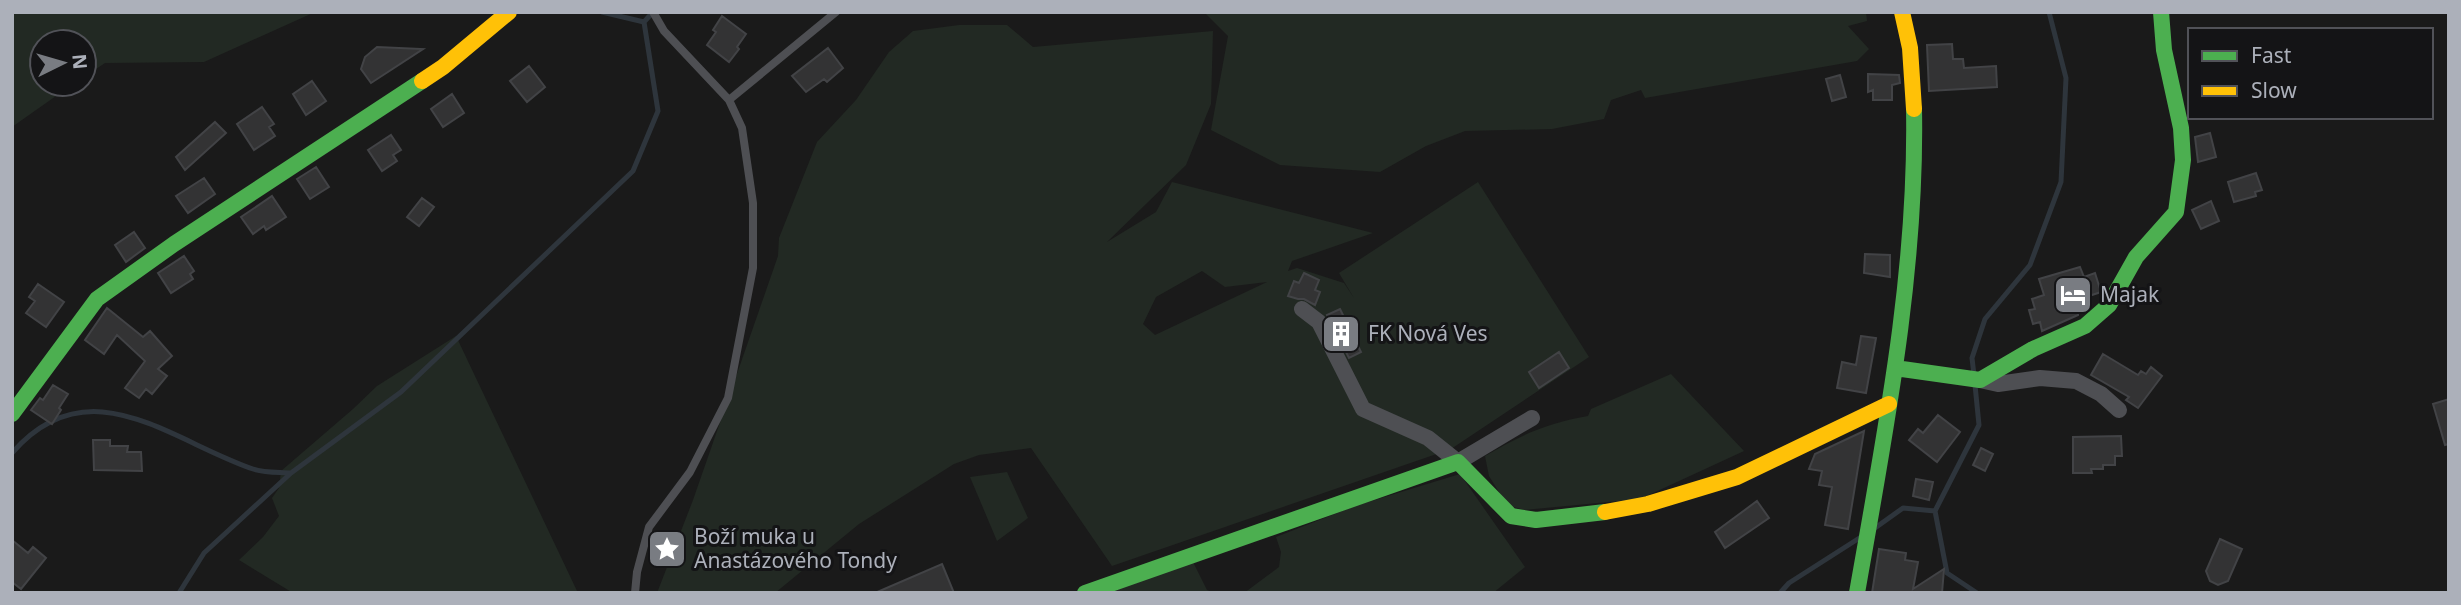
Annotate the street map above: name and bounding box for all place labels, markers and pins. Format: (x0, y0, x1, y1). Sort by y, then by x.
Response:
hotel icon: Majak (2052, 274, 2094, 316)
place label: Majak (2100, 280, 2160, 308)
building icon: FK Nová Ves (1320, 313, 1362, 355)
place label: FK Nová Ves (1368, 319, 1488, 347)
place label: Boží muka u Anastázového Tondy (694, 522, 897, 574)
place icon: Boží muka u Anastázového Tondy (646, 528, 688, 570)

